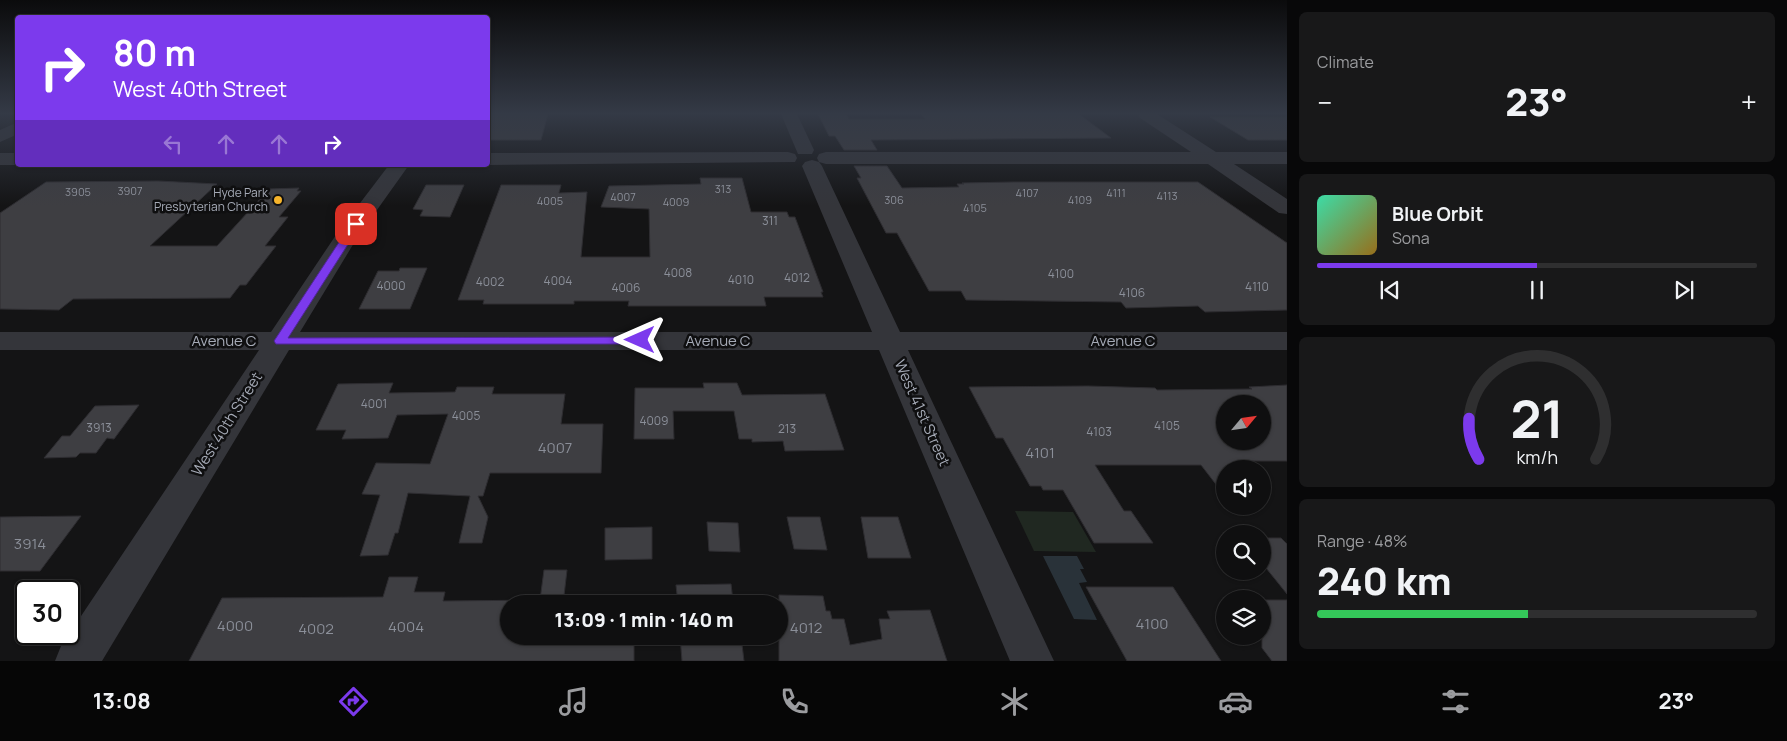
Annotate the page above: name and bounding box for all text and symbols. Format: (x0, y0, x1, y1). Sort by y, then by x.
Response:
text: 80 m (113, 29, 196, 77)
icon: right (30, 35, 95, 100)
text: Climate (1317, 51, 1374, 73)
text: West 40th Street (113, 74, 287, 104)
text: 23° (1505, 75, 1568, 127)
text: − (1317, 83, 1332, 121)
text: + (1741, 83, 1757, 121)
icon: left (159, 130, 187, 158)
icon: ahead (212, 130, 240, 158)
icon: ahead (265, 130, 293, 158)
icon: right (318, 130, 346, 158)
house number: 313 (715, 181, 731, 196)
house number: 3907 (117, 183, 143, 198)
house number: 3905 (65, 184, 91, 199)
place label: Hyde Park Presbyterian Church (154, 184, 269, 215)
house number: 4107 (1015, 185, 1039, 200)
house number: 4111 (1106, 185, 1126, 200)
house number: 4113 (1156, 188, 1178, 203)
house number: 4007 (610, 189, 636, 204)
house number: 306 (884, 192, 904, 207)
house number: 4109 (1068, 192, 1092, 207)
house number: 4005 (537, 193, 563, 208)
marker: Hyde Park Presbyterian Church (272, 194, 284, 206)
house number: 4009 (663, 194, 690, 209)
house number: 4105 (963, 200, 987, 215)
text: Blue Orbit (1392, 201, 1484, 227)
pin (335, 203, 377, 245)
icon: arrive (342, 210, 370, 238)
house number: 311 (762, 212, 778, 229)
text: Sona (1392, 227, 1430, 249)
house number: 4008 (664, 264, 692, 281)
house number: 4100 (1048, 265, 1074, 282)
house number: 4012 (784, 269, 810, 286)
house number: 4010 (728, 271, 754, 288)
house number: 4004 (544, 272, 572, 289)
house number: 4002 (476, 273, 504, 290)
icon: previous (1376, 276, 1404, 304)
icon: pause (1523, 276, 1551, 304)
icon: next (1670, 276, 1698, 304)
house number: 4000 (376, 277, 406, 294)
house number: 4110 (1245, 278, 1269, 295)
house number: 4006 (611, 279, 641, 296)
house number: 4106 (1119, 284, 1145, 301)
position arrow (613, 313, 665, 365)
street label: Avenue C (191, 330, 257, 351)
street label: Avenue C (685, 330, 751, 351)
street label: Avenue C (1090, 330, 1156, 351)
street label: West 41st Street (890, 356, 955, 469)
street label: West 40th Street (186, 368, 267, 480)
text: 21 (1510, 383, 1564, 454)
house number: 4001 (361, 395, 387, 412)
north arrow (1216, 395, 1271, 450)
map controls (1216, 395, 1271, 645)
house number: 4005 (452, 407, 480, 424)
house number: 4009 (639, 412, 669, 429)
house number: 4105 (1154, 417, 1180, 434)
house number: 3913 (86, 419, 112, 436)
house number: 213 (778, 420, 796, 437)
house number: 4103 (1086, 423, 1112, 440)
house number: 4007 (538, 437, 572, 458)
house number: 4101 (1025, 442, 1055, 463)
text: km/h (1516, 445, 1558, 469)
button: sound (1216, 460, 1271, 515)
button: search (1216, 525, 1271, 580)
text: Range · 48% (1317, 530, 1407, 552)
house number: 3914 (14, 533, 46, 554)
text: 240 km (1317, 554, 1452, 606)
speed limit sign: 30 (15, 580, 80, 645)
button: layers (1216, 590, 1271, 645)
text: 13:09 · 1 min · 140 m (555, 607, 733, 633)
house number: 4100 (1136, 613, 1169, 634)
house number: 4000 (217, 615, 253, 636)
house number: 4004 (388, 616, 424, 637)
house number: 4012 (790, 617, 822, 638)
house number: 4002 (298, 618, 334, 639)
icon: directions (336, 684, 371, 719)
icon: music (556, 684, 591, 719)
icon: phone (777, 684, 812, 719)
icon: climate (997, 684, 1032, 719)
icon: car (1218, 684, 1253, 719)
icon: filters (1438, 684, 1473, 719)
text: 13:08 (93, 686, 151, 716)
text: 23° (1658, 686, 1694, 716)

